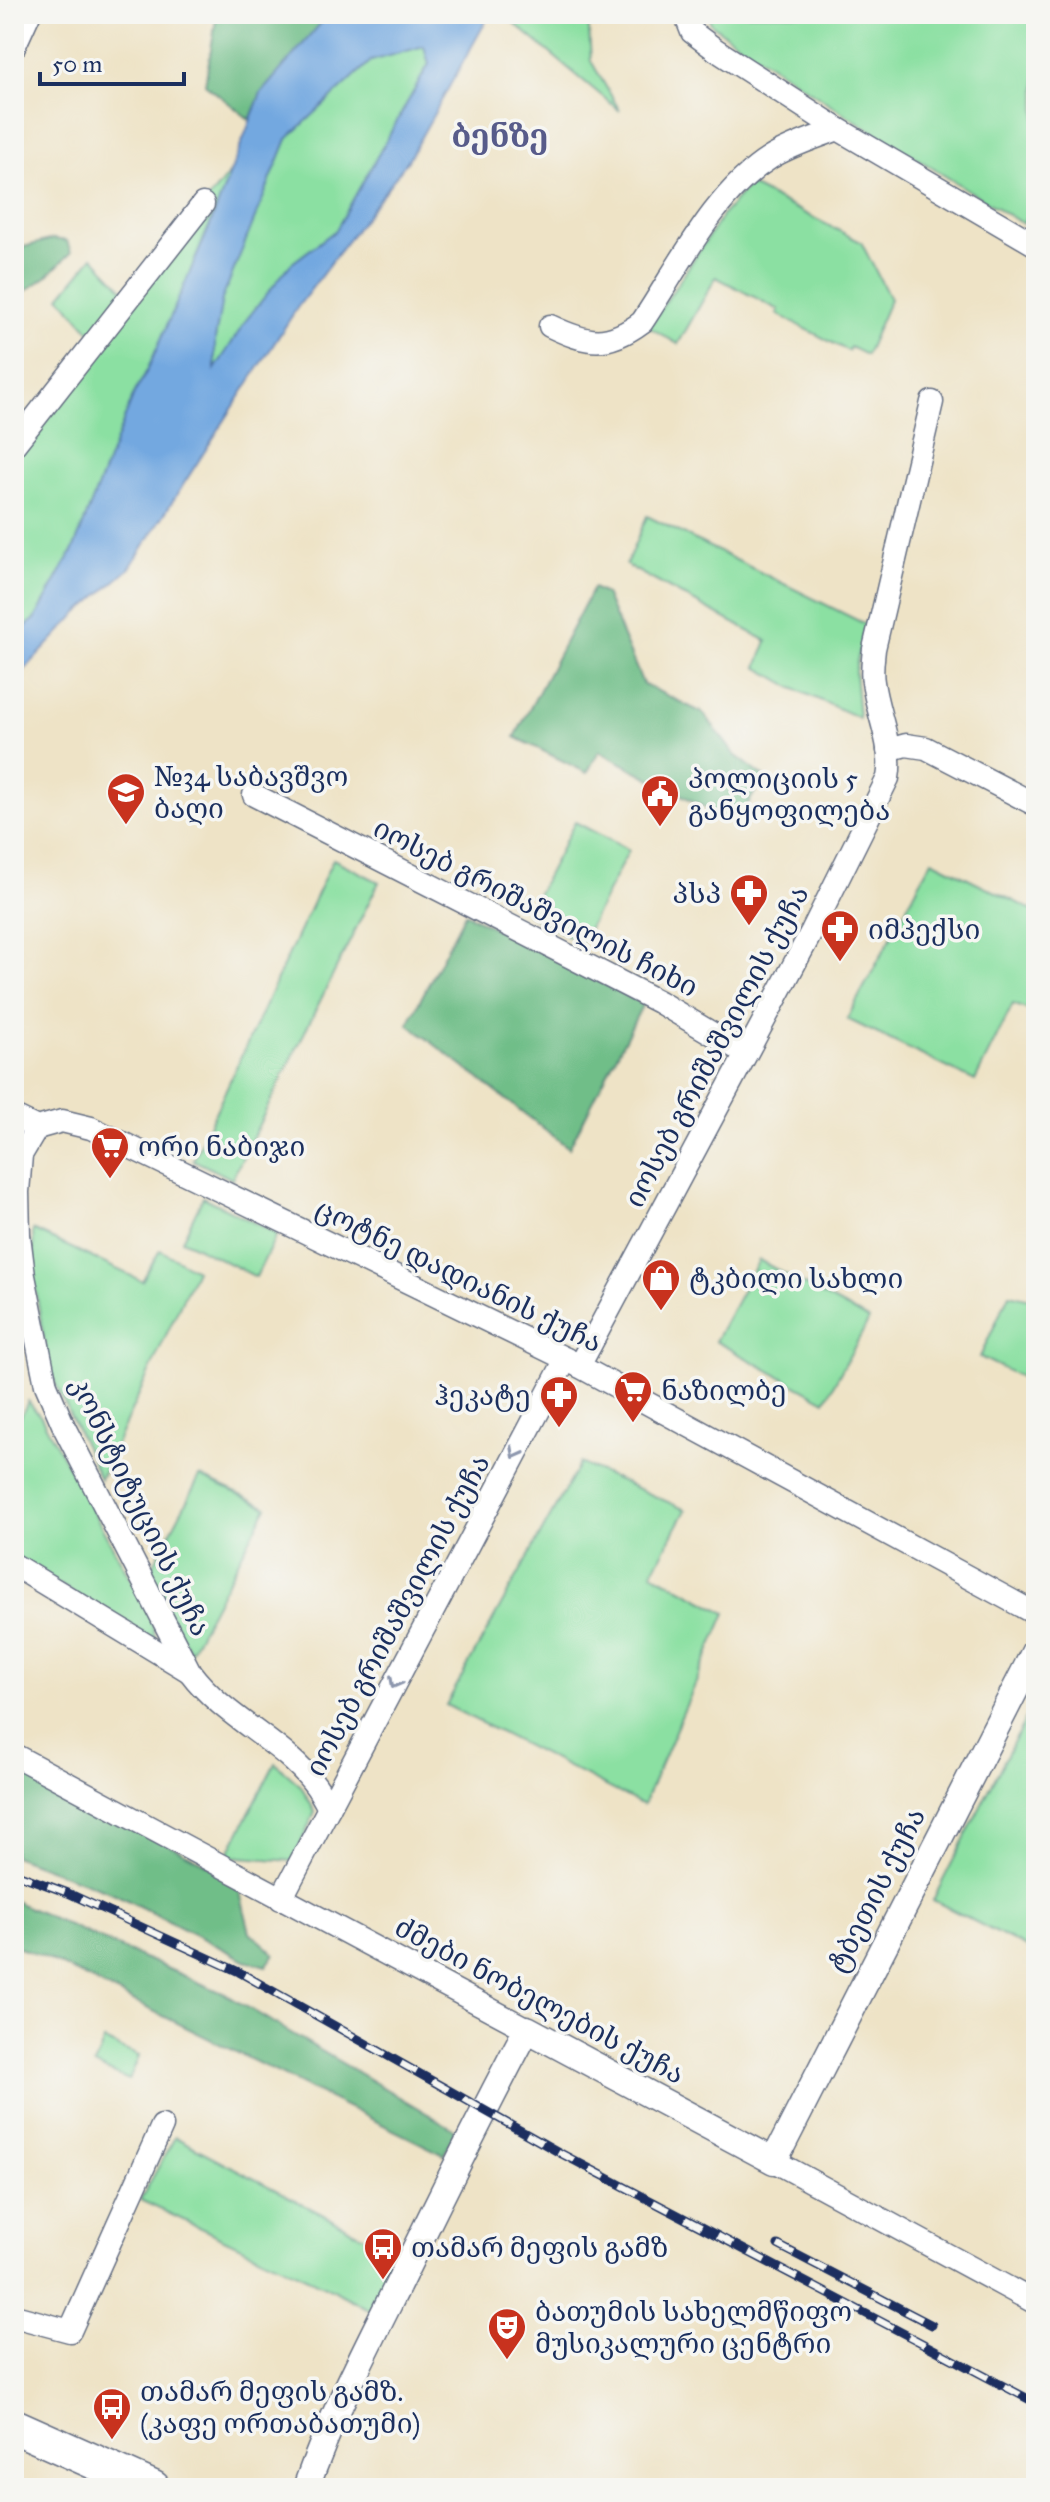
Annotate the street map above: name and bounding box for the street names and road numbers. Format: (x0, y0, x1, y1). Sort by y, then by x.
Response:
street label: იოსებ გრიშაშვილის ჩიხი (368, 810, 704, 1005)
street label: იოსებ გრიშაშვილის ქუჩა (617, 879, 816, 1213)
street label: ცოტნე დადიანის ქუჩა (310, 1191, 608, 1360)
street label: კონსტიტუციის ქუჩა (63, 1371, 219, 1642)
street label: იოსებ გრიშაშვილის ქუჩა (298, 1448, 497, 1782)
street label: ტბეთის ქუჩა (820, 1802, 933, 1979)
street label: ძმები ნობელების ქუჩა (389, 1909, 691, 2092)

